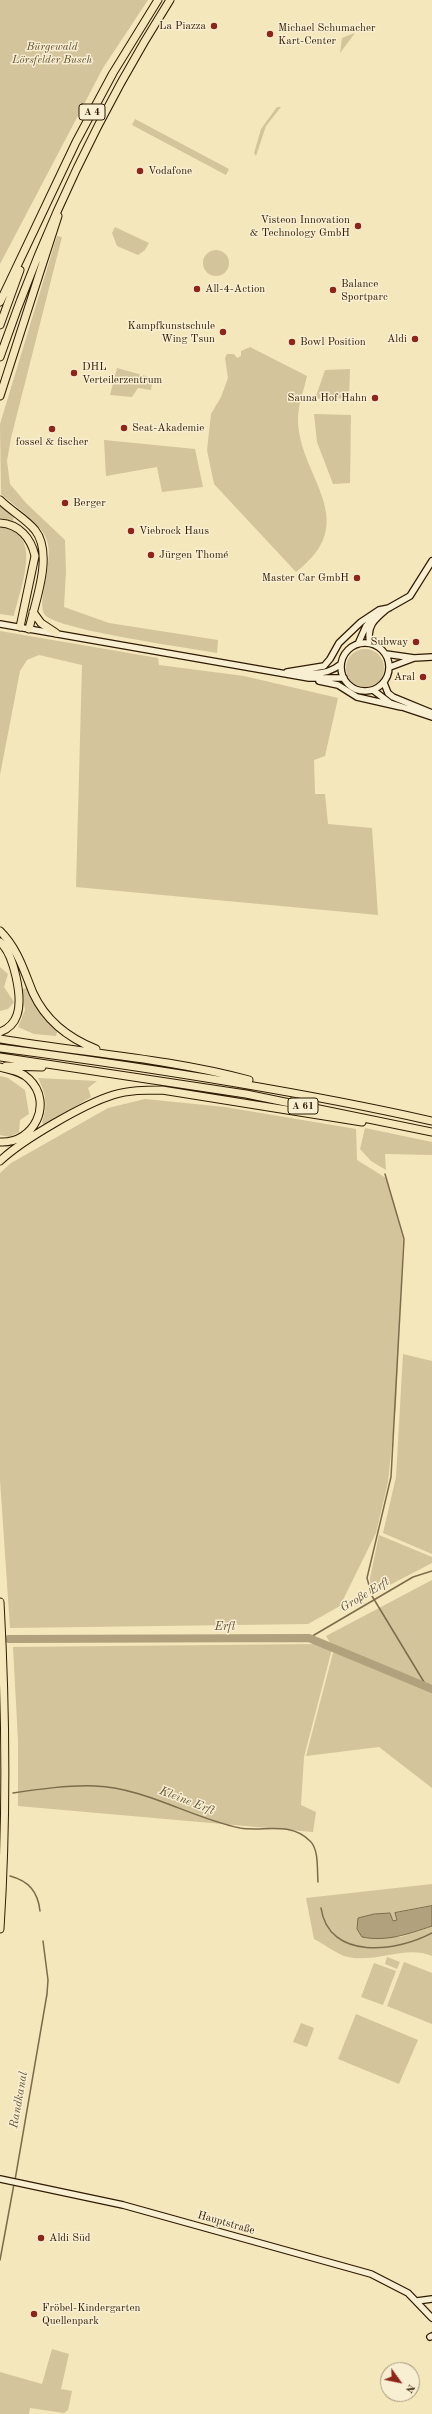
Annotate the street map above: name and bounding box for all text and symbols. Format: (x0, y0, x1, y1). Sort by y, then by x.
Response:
place label: La Piazza (159, 19, 206, 33)
marker: La Piazza (209, 21, 219, 31)
place label: Michael Schumacher Kart-Center (278, 21, 376, 47)
marker: Michael Schumacher Kart-Center (265, 29, 275, 39)
park label: Bürgewald Lörsfelder Busch (12, 40, 92, 66)
road number: A 4 (79, 104, 105, 120)
place label: Vodafone (148, 164, 192, 178)
marker: Vodafone (135, 166, 145, 176)
place label: Visteon Innovation & Technology GmbH (250, 213, 350, 239)
marker: Visteon Innovation & Technology GmbH (353, 221, 363, 231)
place label: Balance Sportparc (341, 277, 388, 303)
place label: All-4-Action (205, 282, 265, 296)
marker: All-4-Action (192, 284, 202, 294)
marker: Balance Sportparc (328, 285, 338, 295)
place label: Kampfkunstschule Wing Tsun (128, 319, 215, 345)
marker: Kampfkunstschule Wing Tsun (218, 327, 228, 337)
place label: Aldi (387, 332, 407, 346)
marker: Aldi (410, 334, 420, 344)
place label: Bowl Position (300, 335, 366, 349)
marker: Bowl Position (287, 337, 297, 347)
place label: DHL Verteilerzentrum (82, 360, 162, 386)
marker: DHL Verteilerzentrum (69, 368, 79, 378)
place label: Sauna Hof Hahn (288, 391, 367, 405)
marker: Sauna Hof Hahn (370, 393, 380, 403)
place label: Seat-Akademie (132, 421, 204, 435)
marker: Seat-Akademie (119, 423, 129, 433)
marker: fossel & fischer (47, 424, 57, 434)
place label: fossel & fischer (16, 435, 88, 449)
place label: Berger (73, 496, 106, 510)
marker: Berger (60, 498, 70, 508)
place label: Viebrock Haus (139, 524, 209, 538)
marker: Viebrock Haus (126, 526, 136, 536)
place label: Jürgen Thomé (159, 548, 228, 562)
marker: Jürgen Thomé (146, 550, 156, 560)
place label: Master Car GmbH (262, 571, 349, 585)
marker: Master Car GmbH (352, 573, 362, 583)
place label: Subway (371, 635, 408, 649)
marker: Subway (411, 637, 421, 647)
place label: Aral (394, 670, 415, 684)
marker: Aral (418, 672, 428, 682)
road number: A 61 (288, 1098, 318, 1114)
water label: Große Erft (338, 1575, 392, 1615)
water label: Erft (214, 1620, 236, 1634)
water label: Kleine Erft (157, 1784, 217, 1818)
water label: Randkanal (7, 2070, 31, 2130)
street label: Hauptstraße (196, 2209, 256, 2237)
place label: Aldi Süd (49, 2231, 91, 2245)
marker: Aldi Süd (36, 2233, 46, 2243)
place label: Fröbel-Kindergarten Quellenpark (42, 2301, 140, 2327)
marker: Fröbel-Kindergarten Quellenpark (29, 2309, 39, 2319)
north arrow (380, 2362, 420, 2402)
text: N (403, 2382, 417, 2395)

